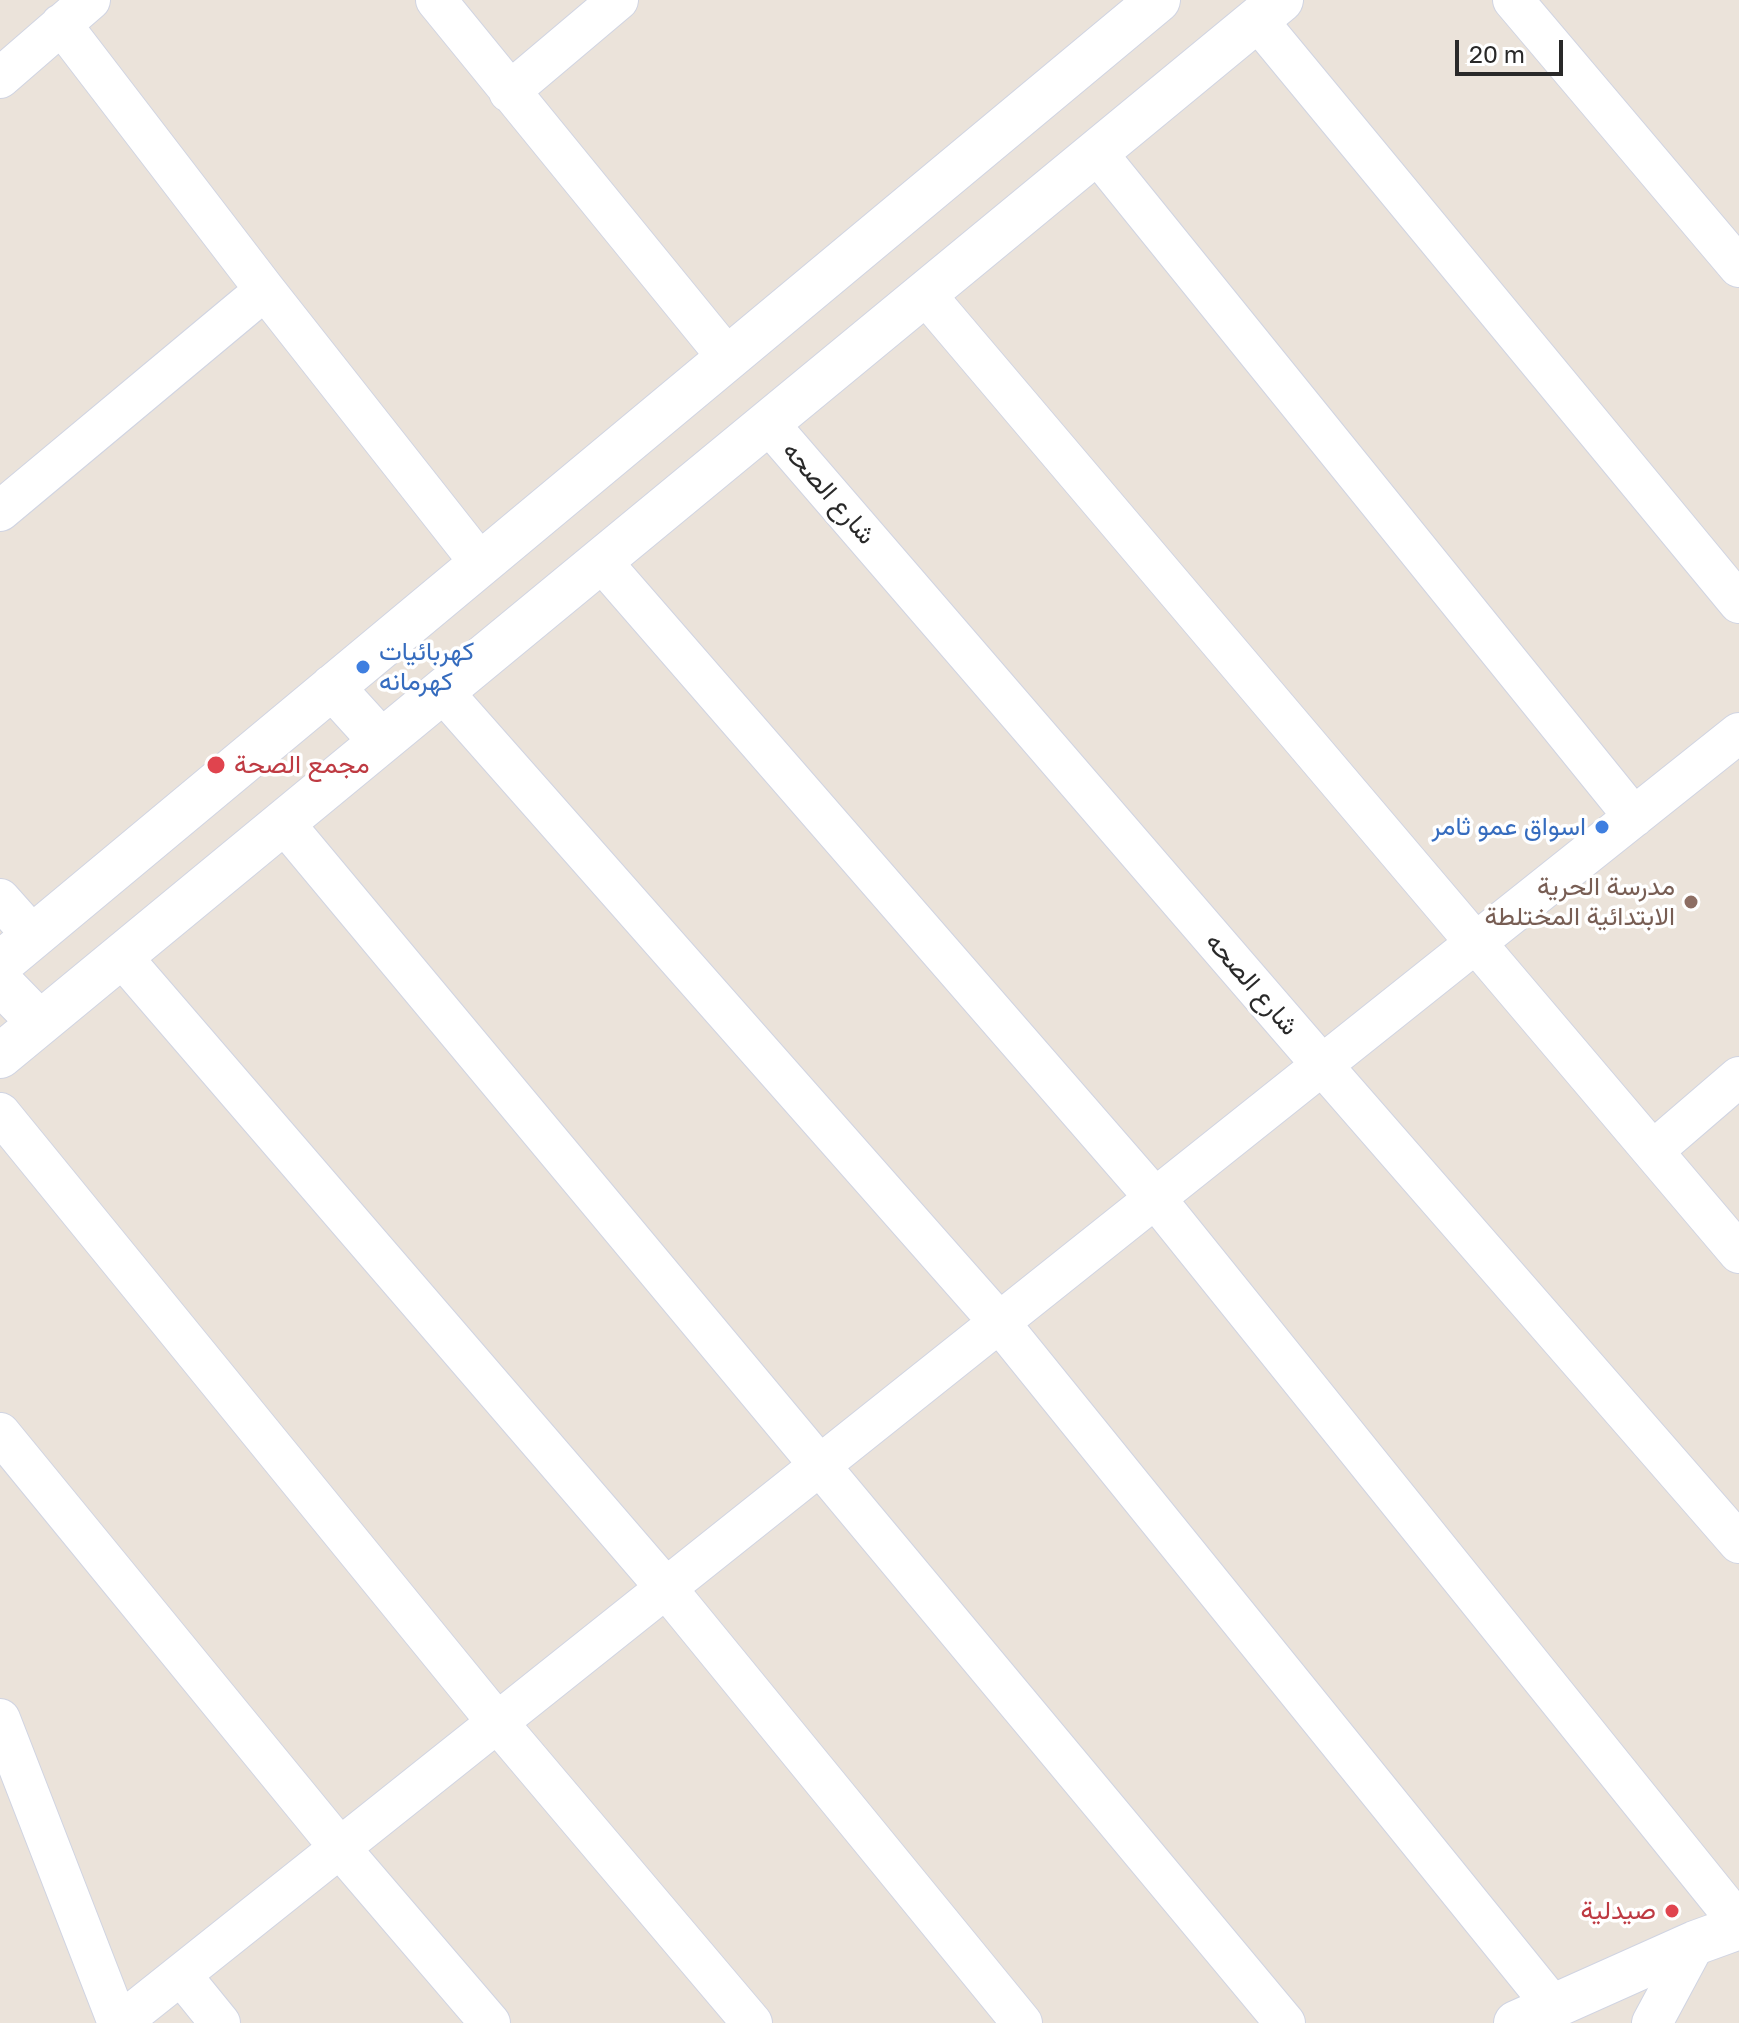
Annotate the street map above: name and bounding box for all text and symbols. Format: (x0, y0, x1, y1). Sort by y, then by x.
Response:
scale bar (1459, 24, 1567, 74)
text: 20 m (1469, 39, 1525, 68)
street label: شارع الصحه (776, 435, 882, 551)
place label: كهربائيات كهرمانه (379, 636, 474, 698)
marker: كهربائيات كهرمانه (354, 658, 372, 676)
place label: مجمع الصحة (234, 749, 370, 781)
marker: مجمع الصحة (205, 754, 227, 776)
place label: اسواق عمو ثامر (1432, 811, 1586, 843)
marker: اسواق عمو ثامر (1593, 818, 1611, 836)
place label: مدرسة الحرية الابتدائية المختلطة (1485, 871, 1675, 932)
marker: مدرسة الحرية الابتدائية المختلطة (1682, 893, 1700, 911)
street label: شارع الصحه (1199, 926, 1305, 1042)
place label: صيدلية (1581, 1895, 1656, 1927)
marker: صيدلية (1663, 1902, 1681, 1920)

